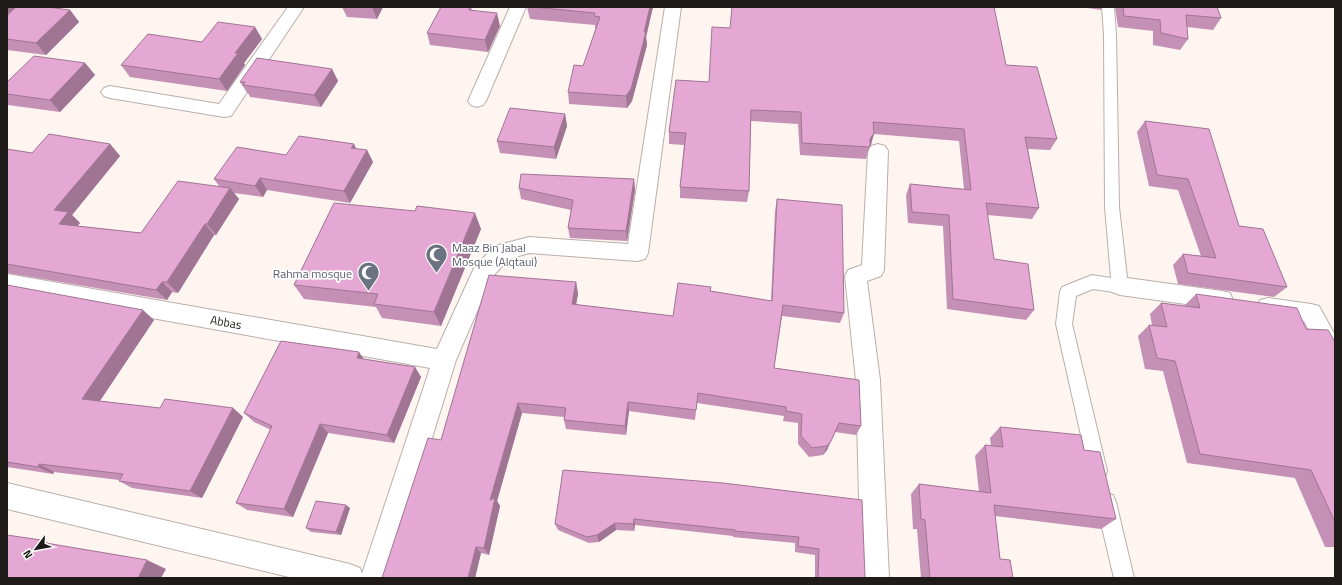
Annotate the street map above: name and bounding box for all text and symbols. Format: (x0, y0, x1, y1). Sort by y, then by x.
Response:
place label: Maaz Bin Jabal Mosque (Alqtaui) (452, 238, 537, 271)
mosque icon: Maaz Bin Jabal Mosque (Alqtaui) (423, 241, 449, 274)
mosque icon: Rahma mosque (355, 260, 381, 293)
place label: Rahma mosque (273, 264, 352, 283)
street label: Abbas (209, 310, 244, 334)
north arrow (16, 529, 56, 569)
text: N (19, 547, 36, 562)

